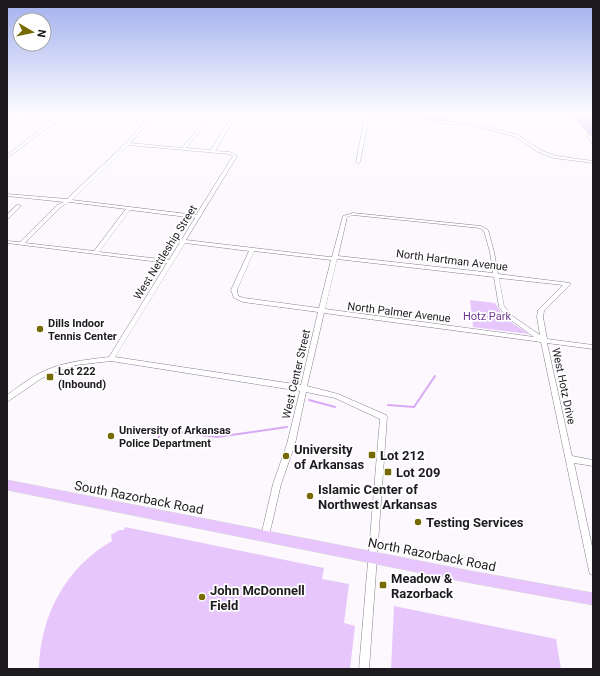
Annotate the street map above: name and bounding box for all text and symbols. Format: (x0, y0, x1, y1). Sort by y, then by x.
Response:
north arrow (12, 12, 52, 52)
text: N (34, 29, 48, 39)
street label: West Nettleship Street (131, 202, 200, 302)
street label: North Hartman Avenue (395, 247, 509, 274)
street label: North Palmer Avenue (347, 300, 451, 325)
park label: Hotz Park (463, 310, 511, 323)
place label: Dills Indoor Tennis Center (48, 317, 117, 343)
marker: Dills Indoor Tennis Center (35, 324, 45, 334)
street label: West Center Street (280, 328, 313, 420)
street label: West Hotz Drive (549, 347, 578, 426)
place label: Lot 222 (Inbound) (58, 365, 106, 391)
marker: Lot 222 (Inbound) (45, 372, 55, 382)
place label: University of Arkansas Police Department (119, 424, 231, 450)
marker: University of Arkansas Police Department (106, 431, 116, 441)
place label: University of Arkansas (294, 442, 365, 472)
place label: Lot 212 (380, 448, 424, 463)
marker: Lot 212 (367, 450, 377, 460)
marker: University of Arkansas (281, 451, 291, 461)
place label: Lot 209 (396, 465, 440, 480)
marker: Lot 209 (383, 467, 393, 477)
street label: South Razorback Road (73, 478, 205, 517)
place label: Islamic Center of Northwest Arkansas (318, 482, 437, 512)
marker: Islamic Center of Northwest Arkansas (305, 491, 315, 501)
place label: Testing Services (426, 515, 524, 530)
marker: Testing Services (413, 517, 423, 527)
street label: North Razorback Road (367, 535, 497, 574)
place label: Meadow & Razorback (391, 571, 454, 601)
marker: Meadow & Razorback (378, 580, 388, 590)
place label: John McDonnell Field (210, 583, 305, 613)
marker: John McDonnell Field (197, 592, 207, 602)

